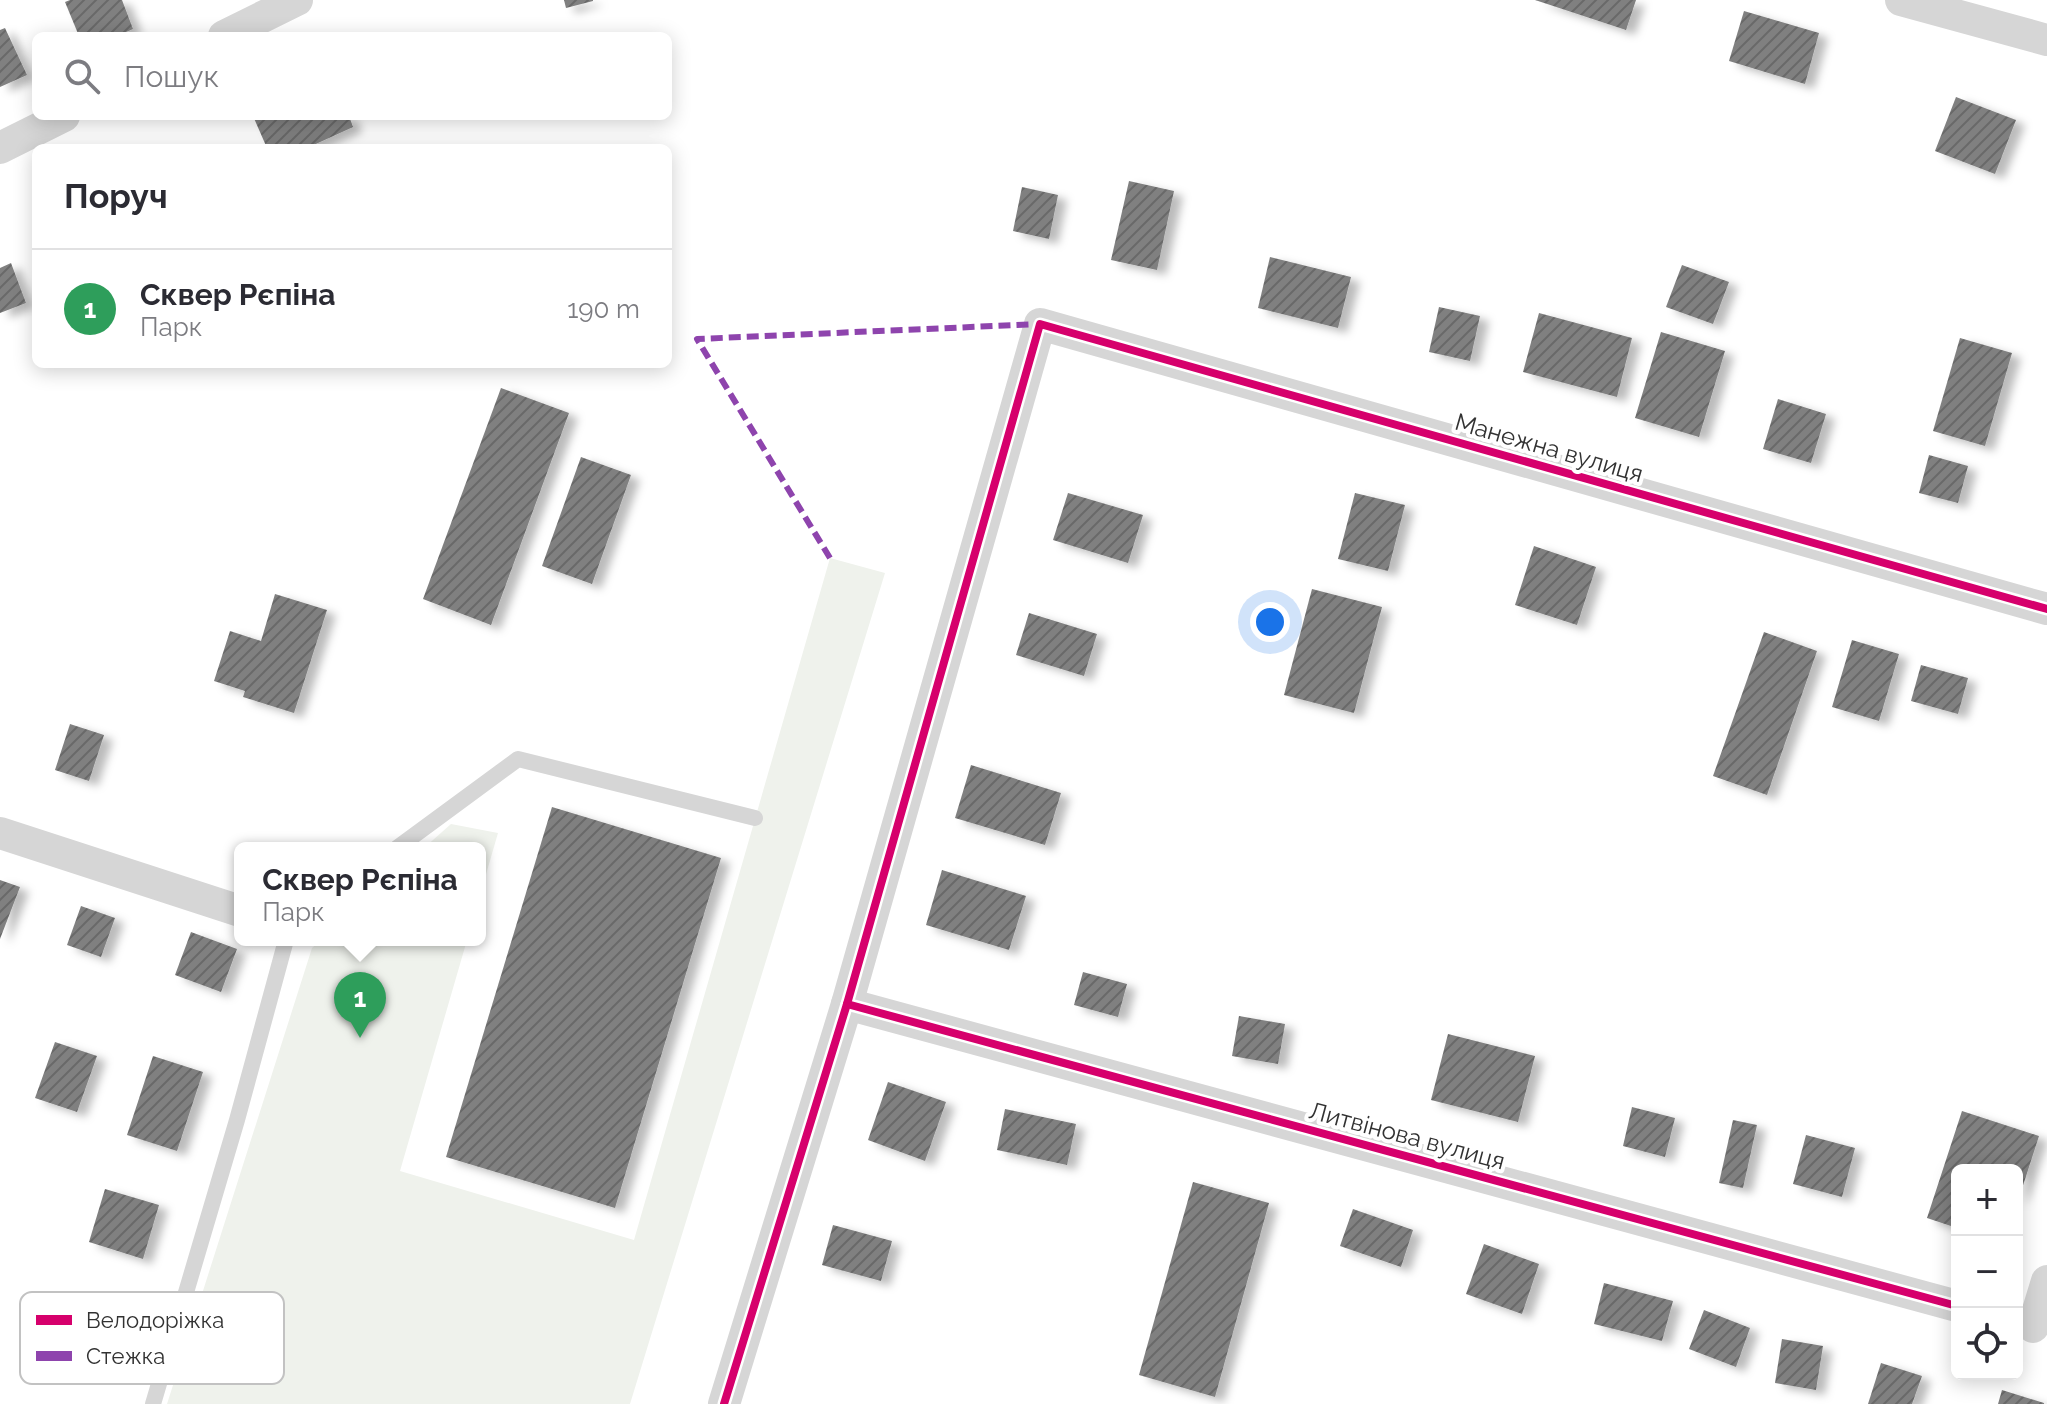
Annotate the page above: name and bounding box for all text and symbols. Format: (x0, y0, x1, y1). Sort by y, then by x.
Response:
search box (32, 32, 672, 120)
icon: search (60, 54, 104, 98)
text: Пошук (124, 59, 219, 94)
text: Поруч (64, 176, 168, 216)
text: Сквер Рєпіна (140, 277, 336, 312)
text: 1 (84, 294, 96, 324)
text: 190 m (567, 294, 640, 324)
text: Парк (140, 312, 202, 342)
street label: Манежна вулиця (1452, 407, 1647, 488)
your location (1250, 602, 1290, 642)
popup (234, 842, 486, 946)
text: Сквер Рєпіна (262, 862, 458, 897)
text: Парк (262, 897, 325, 927)
pin: 1 (334, 972, 386, 1038)
street label: Литвінова вулиця (1306, 1095, 1508, 1176)
map controls (1951, 1164, 2023, 1380)
button: + (1951, 1164, 2023, 1236)
button: − (1951, 1236, 2023, 1308)
legend (20, 1292, 284, 1384)
text: Велодоріжка (86, 1307, 224, 1333)
button: locate (1951, 1308, 2023, 1380)
text: Стежка (86, 1343, 165, 1369)

